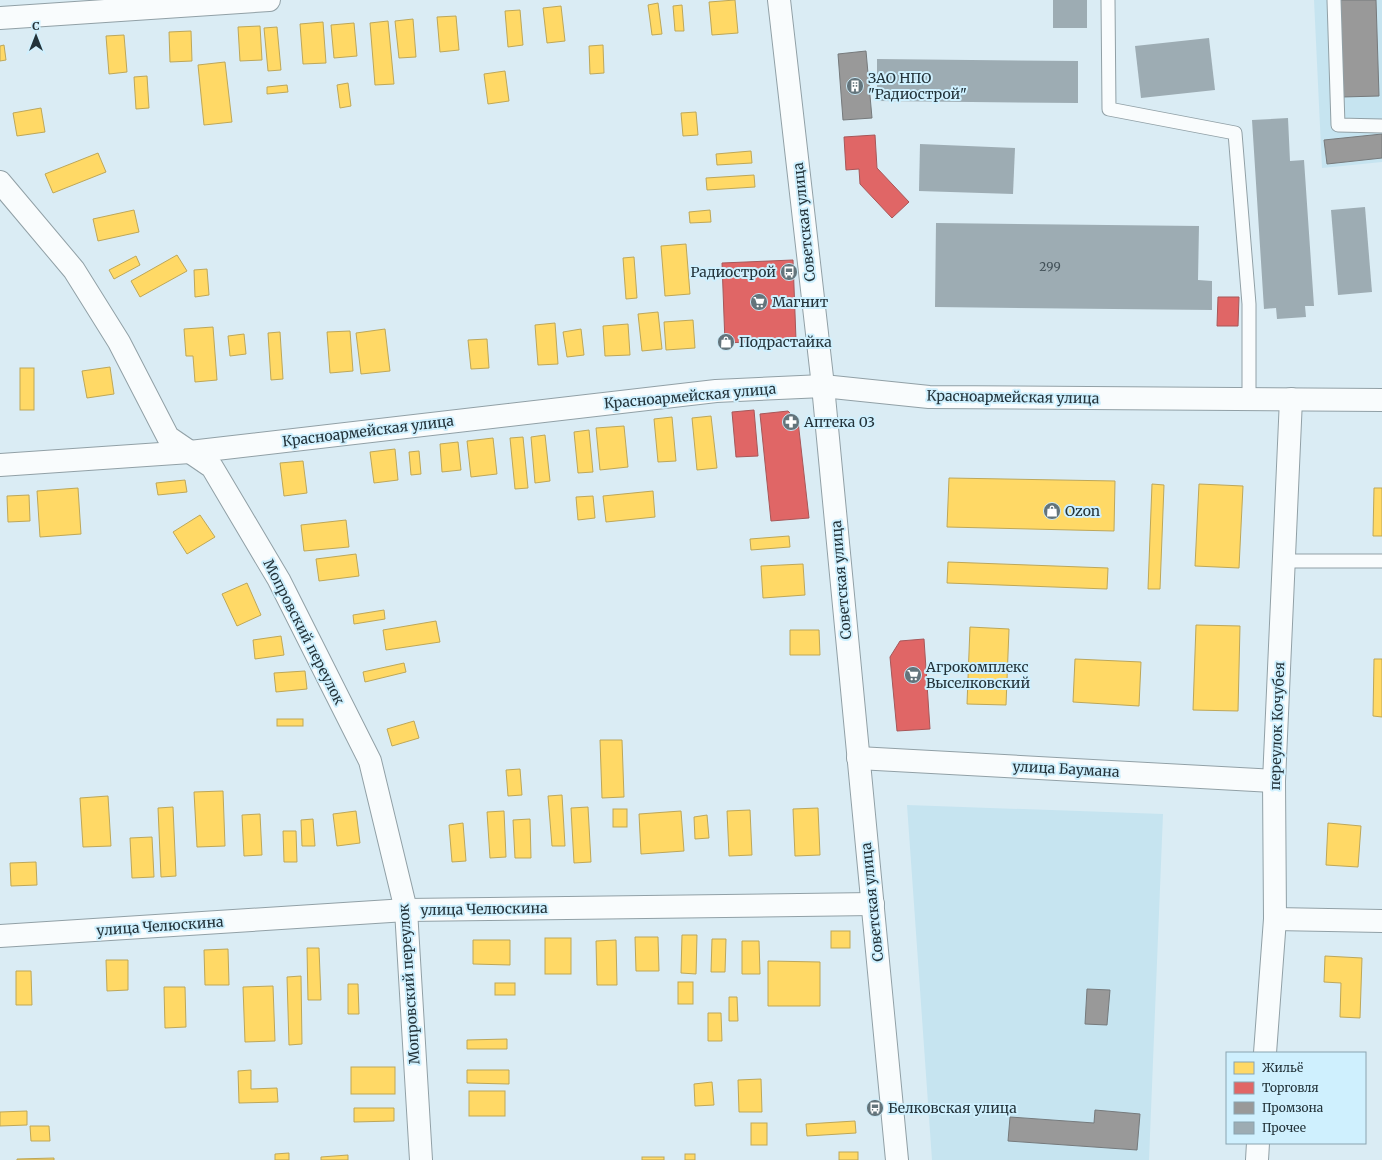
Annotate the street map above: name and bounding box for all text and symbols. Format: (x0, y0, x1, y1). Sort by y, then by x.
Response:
north arrow (16, 16, 56, 56)
text: С (32, 19, 40, 33)
place label: ЗАО НПО "Радиострой" (868, 69, 967, 103)
building icon: ЗАО НПО "Радиострой" (845, 76, 865, 96)
street label: Советская улица (789, 161, 819, 282)
house number: 299 (1039, 259, 1061, 274)
bus stop icon: Радиострой (779, 262, 799, 282)
place label: Радиострой (690, 263, 776, 281)
supermarket icon: Магнит (749, 292, 769, 312)
place label: Магнит (772, 293, 829, 311)
shop icon: Подрастайка (716, 332, 736, 352)
place label: Подрастайка (739, 333, 832, 351)
street label: Красноармейская улица (603, 379, 777, 412)
street label: Красноармейская улица (927, 386, 1100, 408)
street label: Красноармейская улица (281, 411, 455, 450)
pharmacy icon: Аптека 03 (781, 412, 801, 432)
place label: Аптека 03 (803, 413, 875, 431)
shop icon: Ozon (1042, 501, 1062, 521)
place label: Ozon (1065, 502, 1100, 520)
street label: Советская улица (827, 519, 855, 640)
street label: Мопровский переулок (259, 556, 349, 708)
place label: Агрокомплекс Выселковский (925, 658, 1030, 692)
street label: переулок Кочубея (1266, 662, 1288, 790)
supermarket icon: Агрокомплекс Выселковский (903, 665, 923, 685)
street label: улица Баумана (1012, 757, 1120, 781)
street label: Советская улица (857, 841, 887, 962)
street label: улица Челюскина (420, 899, 548, 919)
street label: Мопровский переулок (394, 903, 424, 1065)
street label: улица Челюскина (96, 913, 225, 939)
legend (1226, 1052, 1366, 1144)
text: Жильё (1262, 1060, 1303, 1075)
text: Торговля (1262, 1080, 1319, 1095)
bus stop icon: Белковская улица (865, 1098, 885, 1118)
place label: Белковская улица (888, 1099, 1017, 1117)
text: Промзона (1262, 1100, 1324, 1115)
text: Прочее (1262, 1120, 1306, 1135)

